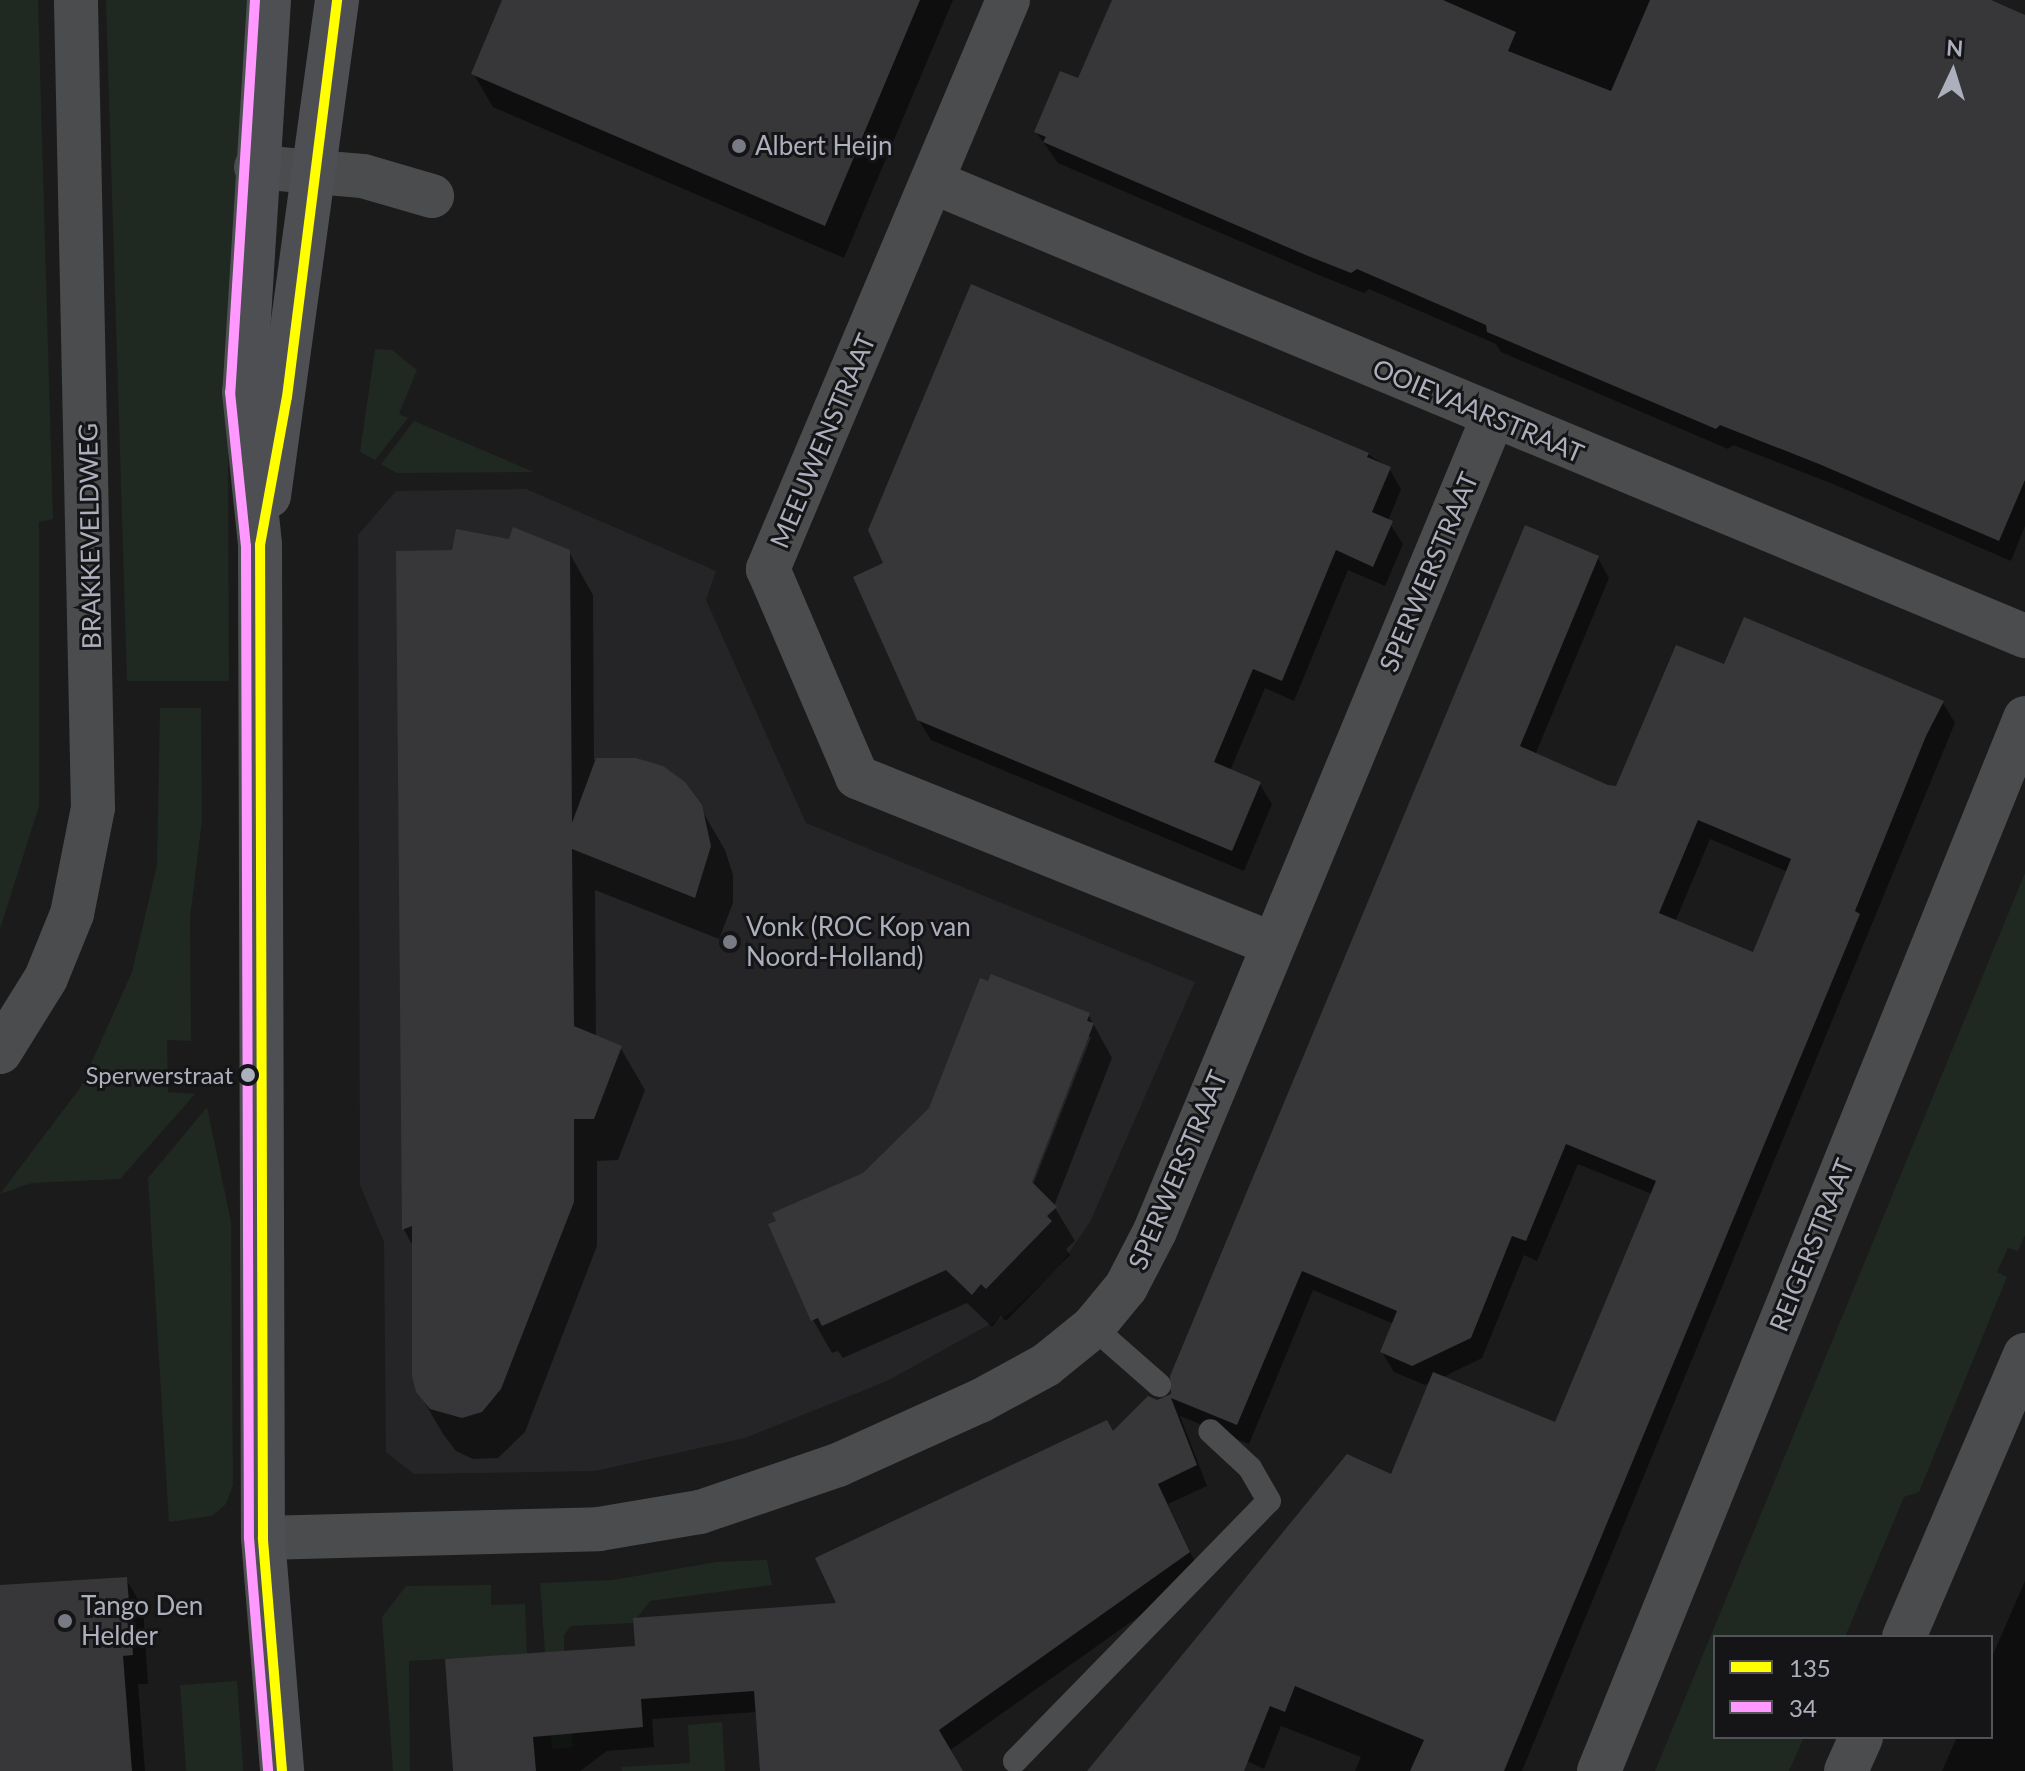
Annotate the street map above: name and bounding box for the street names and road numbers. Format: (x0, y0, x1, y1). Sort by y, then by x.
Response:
street label: MEEUWENSTRAAT (764, 329, 882, 553)
street label: OOIEVAARSTRAAT (1368, 352, 1588, 470)
street label: BRAKKEVELDWEG (72, 423, 108, 649)
street label: SPERWERSTRAAT (1373, 468, 1485, 676)
street label: SPERWERSTRAAT (1122, 1066, 1234, 1274)
street label: REIGERSTRAAT (1763, 1154, 1861, 1336)

